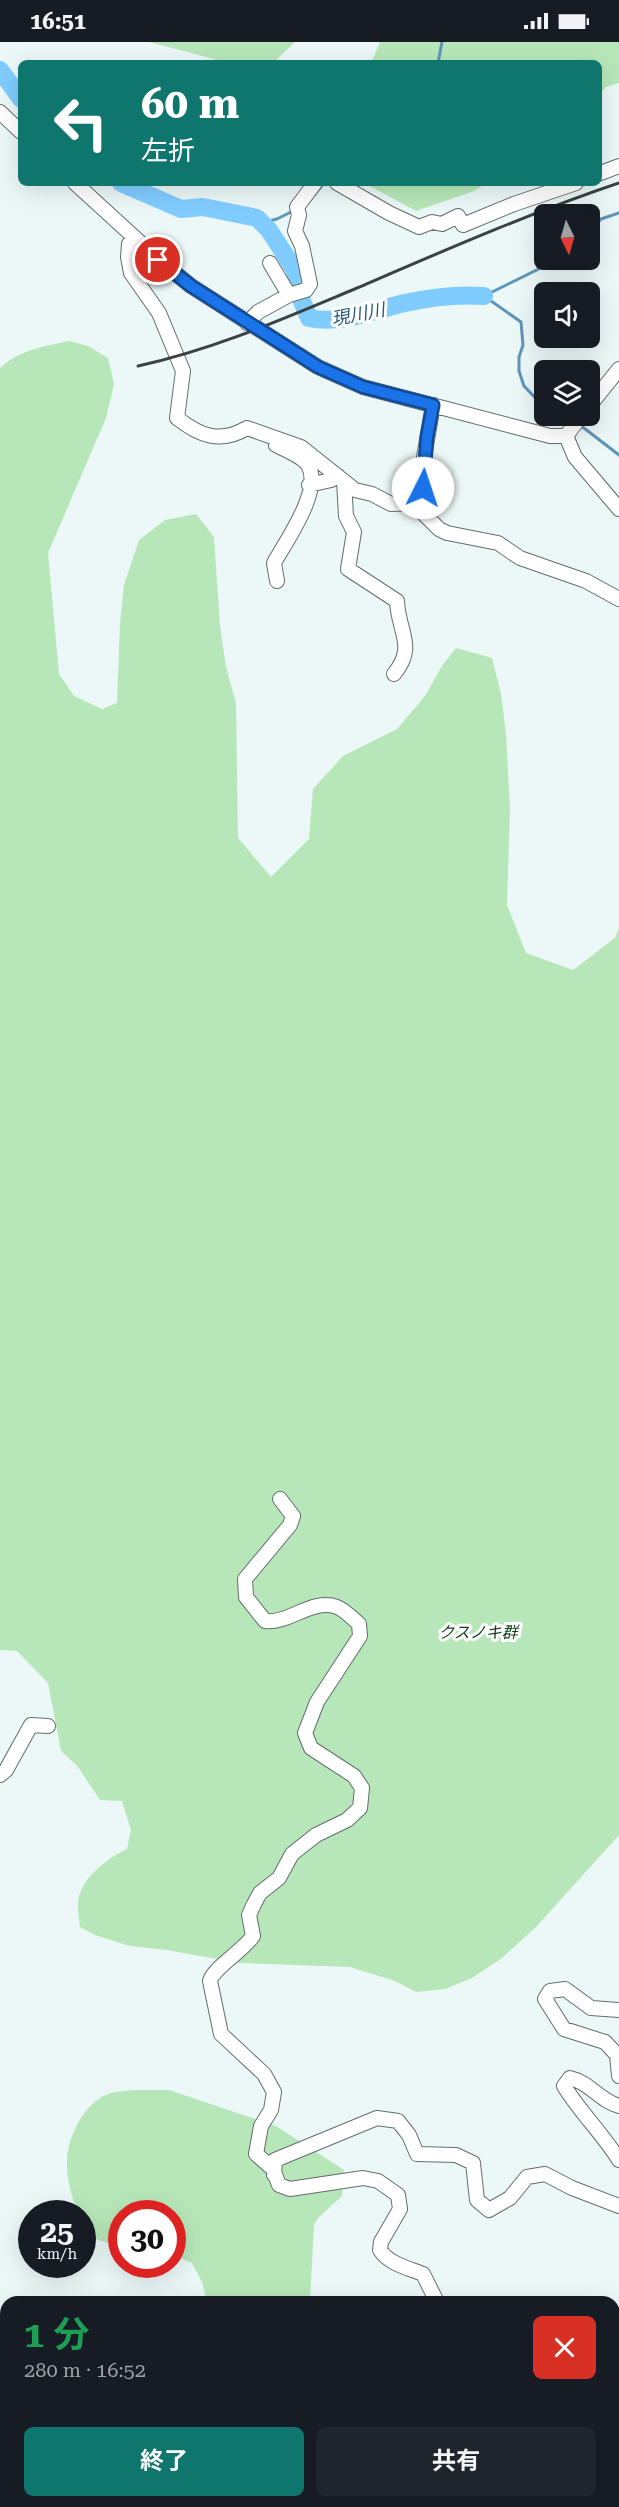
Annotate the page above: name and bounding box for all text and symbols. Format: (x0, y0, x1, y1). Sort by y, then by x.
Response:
text: 16:51 (30, 9, 86, 34)
text: 60 m (141, 79, 239, 128)
icon: left (42, 84, 120, 162)
text: 左折 (141, 135, 195, 167)
north arrow (534, 204, 600, 270)
map controls (534, 204, 600, 426)
pin (132, 234, 183, 285)
icon: arrive (141, 243, 174, 276)
button: sound (534, 282, 600, 348)
water label: 現川川 (329, 298, 388, 329)
button: layers (534, 360, 600, 426)
position arrow (391, 456, 455, 520)
park label: クスノキ群 (438, 1623, 521, 1642)
speed limit sign: 30 (108, 2200, 186, 2278)
text: 25 (40, 2214, 74, 2249)
text: km/h (37, 2245, 77, 2263)
text: 1 分 (24, 2314, 89, 2356)
button: close (533, 2316, 596, 2379)
text: 280 m · 16:52 (24, 2358, 146, 2382)
button: 終了 (24, 2427, 304, 2496)
button: 共有 (316, 2427, 596, 2496)

